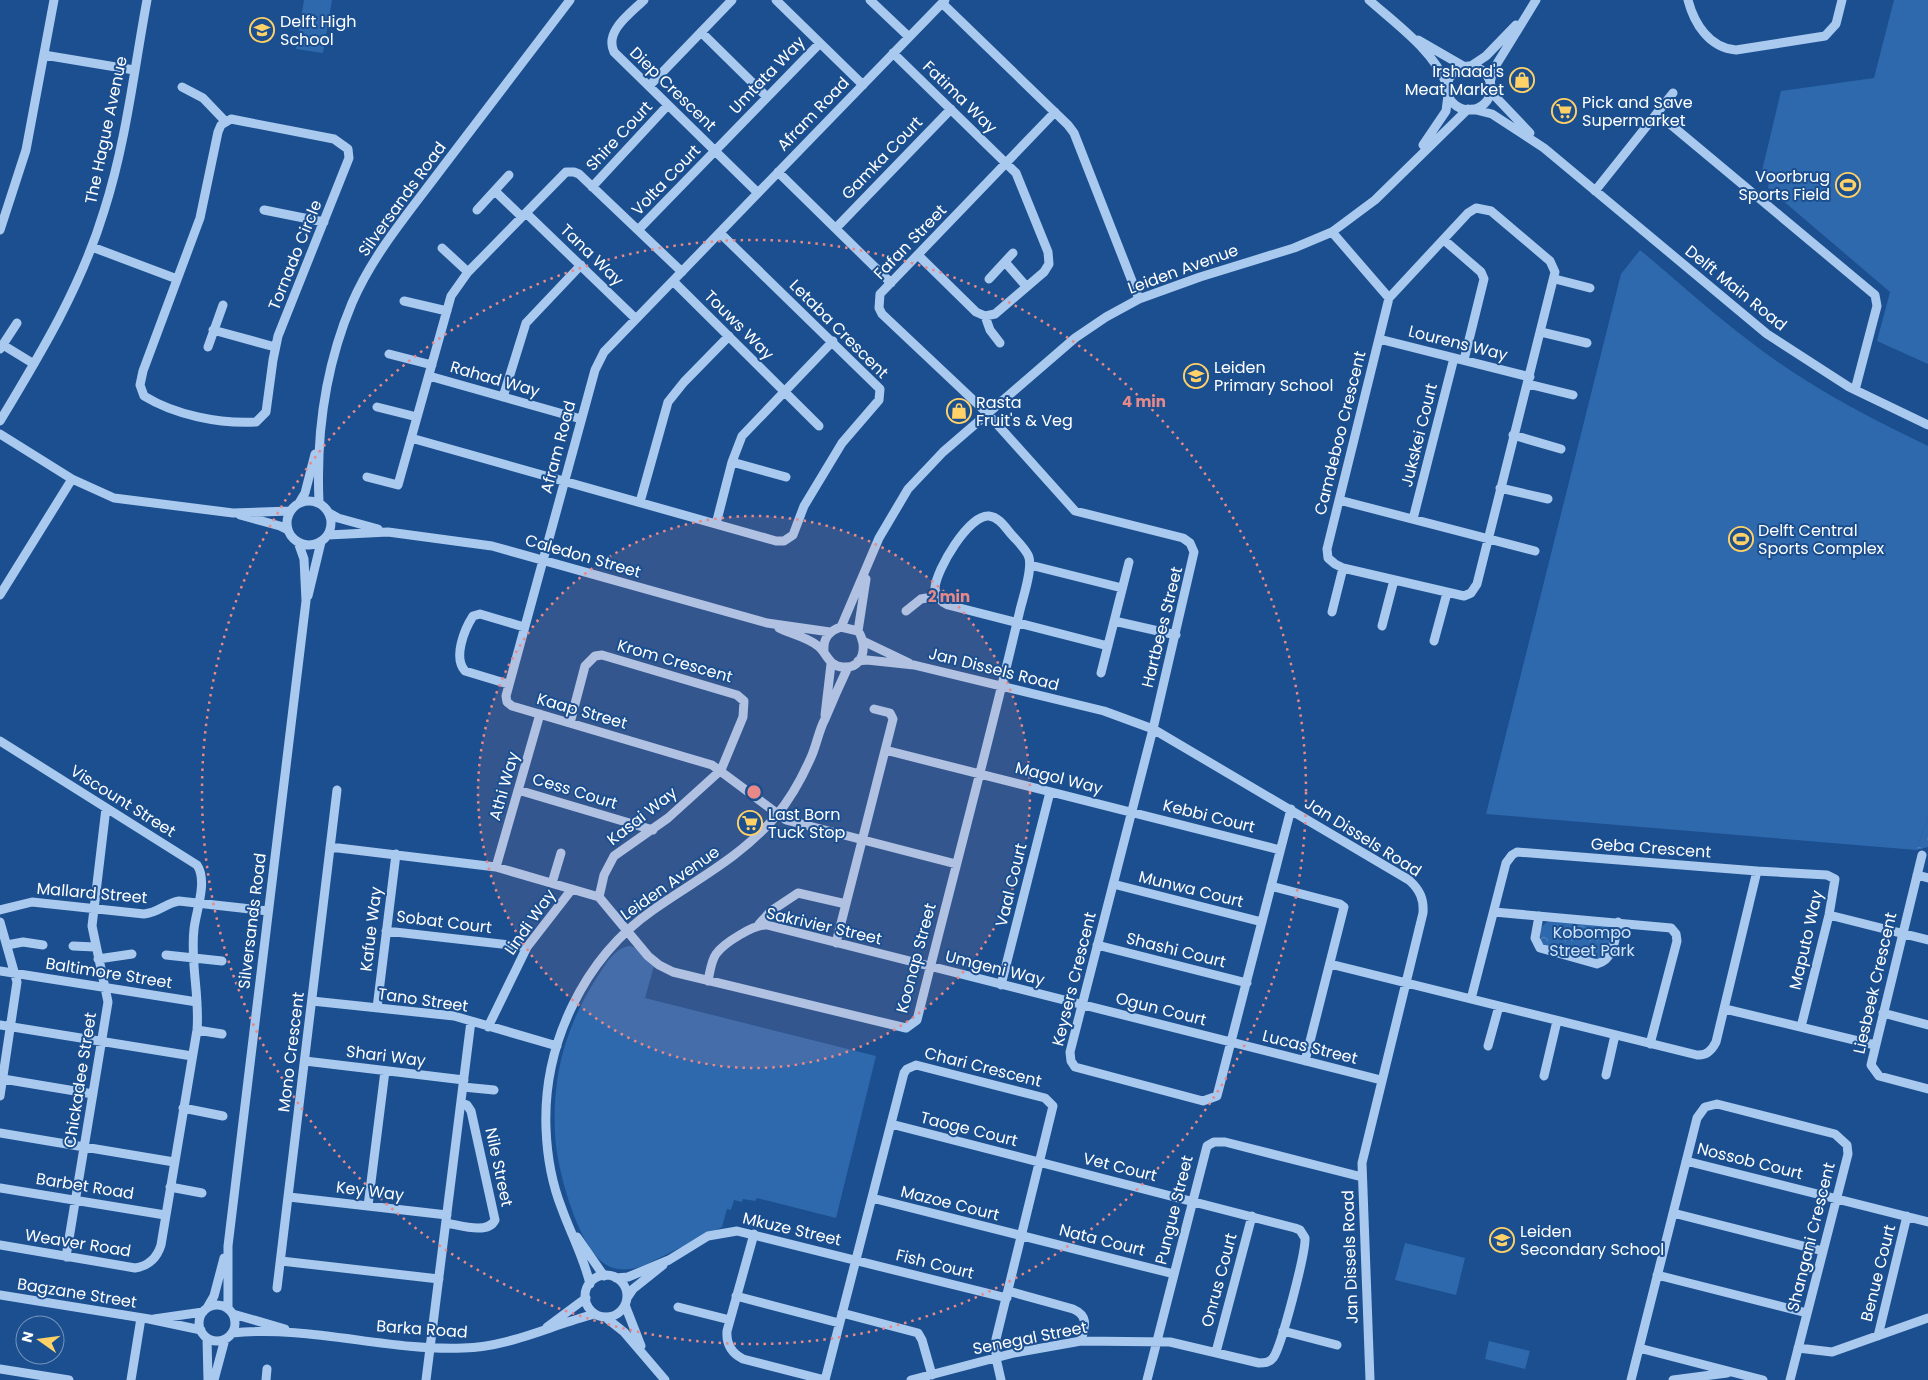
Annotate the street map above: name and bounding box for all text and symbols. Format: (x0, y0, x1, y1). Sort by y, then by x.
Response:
place label: Delft High School (280, 10, 357, 51)
school or university icon: Delft High School (249, 17, 275, 43)
street label: Umtata Way (724, 31, 810, 119)
street label: Diep Crescent (625, 42, 722, 136)
street label: The Hague Avenue (79, 54, 133, 206)
street label: Fatima Way (918, 56, 1002, 138)
place label: Irshaad's Meat Market (1405, 60, 1504, 101)
shop icon: Irshaad's Meat Market (1509, 67, 1535, 93)
street label: Afram Road (772, 72, 854, 156)
place label: Pick and Save Supermarket (1582, 91, 1693, 132)
street label: Shire Court (580, 96, 658, 176)
supermarket icon: Pick and Save Supermarket (1551, 98, 1577, 124)
street label: Gamka Court (836, 111, 928, 205)
street label: Silversands Road (353, 137, 451, 261)
street label: Volta Court (626, 139, 706, 221)
place label: Voorbrug Sports Field (1738, 165, 1830, 206)
sports icon: Voorbrug Sports Field (1835, 172, 1861, 198)
street label: Tornado Circle (262, 196, 328, 314)
street label: Fafan Street (868, 199, 952, 285)
street label: Tana Way (555, 219, 629, 291)
street label: Leiden Avenue (1125, 238, 1242, 300)
street label: Delft Main Road (1680, 240, 1792, 336)
street label: Letaba Crescent (784, 274, 894, 384)
street label: Touws Way (699, 285, 779, 365)
street label: Lourens Way (1406, 320, 1510, 366)
street label: Camdeboo Crescent (1308, 348, 1372, 517)
street label: Rahad Way (448, 355, 542, 403)
place label: Leiden Primary School (1214, 356, 1333, 397)
school or university icon: Leiden Primary School (1183, 363, 1209, 389)
street label: Jukskei Court (1395, 380, 1443, 489)
place label: Rasta Fruit's & Veg (976, 391, 1073, 432)
text: 4 min (1122, 391, 1166, 412)
street label: Afram Road (535, 398, 581, 496)
shop icon: Rasta Fruit's & Veg (946, 398, 972, 424)
place label: Delft Central Sports Complex (1758, 519, 1885, 560)
sports icon: Delft Central Sports Complex (1728, 526, 1754, 552)
street label: Caledon Street (522, 528, 644, 584)
street label: Hartbees Street (1136, 564, 1188, 690)
text: 2 min (928, 586, 970, 607)
street label: Krom Crescent (615, 634, 735, 688)
street label: Jan Dissels Road (926, 642, 1062, 696)
street label: Kaap Street (534, 687, 630, 735)
street label: Athi Way (483, 749, 525, 823)
street label: Magol Way (1013, 756, 1105, 800)
street label: Viscount Street (66, 759, 180, 843)
street label: Cess Court (530, 767, 621, 815)
street label: Kasai Way (602, 781, 682, 851)
centre of rings (745, 783, 763, 801)
street label: Jan Dissels Road (1300, 792, 1426, 882)
street label: Kebbi Court (1161, 793, 1258, 839)
place label: Last Born Tuck Stop (768, 803, 846, 844)
supermarket icon: Last Born Tuck Stop (737, 810, 763, 836)
street label: Geba Crescent (1590, 832, 1712, 864)
street label: Leiden Avenue (616, 840, 724, 926)
street label: Vaal Court (990, 841, 1033, 929)
street label: Silversands Road (232, 852, 272, 990)
street label: Munwa Court (1136, 865, 1246, 913)
street label: Mallard Street (36, 877, 149, 909)
street label: Lindi Way (499, 884, 561, 960)
street label: Kafue Way (354, 885, 388, 973)
street label: Maputo Way (1783, 888, 1829, 992)
street label: Koonap Street (890, 900, 942, 1016)
street label: Sakrivier Street (764, 901, 884, 951)
street label: Sobat Court (395, 905, 493, 939)
street label: Keysers Crescent (1046, 909, 1102, 1049)
street label: Liesbeek Crescent (1848, 910, 1903, 1056)
park label: Kobompo Street Park (1549, 921, 1635, 962)
street label: Shashi Court (1124, 927, 1228, 974)
street label: Umgeni Way (943, 945, 1047, 991)
street label: Baltimore Street (44, 952, 174, 994)
street label: Tano Street (376, 982, 470, 1018)
street label: Ogun Court (1113, 987, 1209, 1031)
street label: Mono Crescent (272, 990, 310, 1113)
street label: Chickadee Street (58, 1010, 102, 1149)
street label: Lucas Street (1260, 1024, 1360, 1070)
street label: Shari Way (345, 1040, 427, 1072)
street label: Chari Crescent (922, 1041, 1044, 1093)
street label: Taoge Court (918, 1106, 1020, 1152)
street label: Nile Street (479, 1125, 519, 1209)
street label: Nossob Court (1695, 1137, 1805, 1185)
street label: Vet Court (1081, 1147, 1160, 1187)
street label: Pungue Street (1149, 1153, 1199, 1267)
street label: Shangani Crescent (1781, 1160, 1841, 1314)
street label: Barbet Road (34, 1167, 136, 1205)
street label: Key Way (335, 1175, 405, 1207)
street label: Mazoe Court (898, 1180, 1002, 1226)
street label: Jan Dissels Road (1336, 1190, 1364, 1324)
street label: Mkuze Street (740, 1206, 844, 1252)
street label: Nata Court (1057, 1218, 1147, 1262)
place label: Leiden Secondary School (1520, 1220, 1664, 1261)
street label: Benue Court (1855, 1222, 1901, 1324)
street label: Weaver Road (23, 1223, 133, 1263)
school or university icon: Leiden Secondary School (1489, 1227, 1515, 1253)
street label: Onrus Court (1195, 1230, 1243, 1329)
street label: Fish Court (894, 1243, 977, 1285)
street label: Bagzane Street (16, 1272, 139, 1314)
street label: Barka Road (376, 1314, 468, 1344)
north arrow (15, 1315, 65, 1365)
street label: Senegal Street (971, 1316, 1089, 1360)
text: N (16, 1329, 38, 1344)

